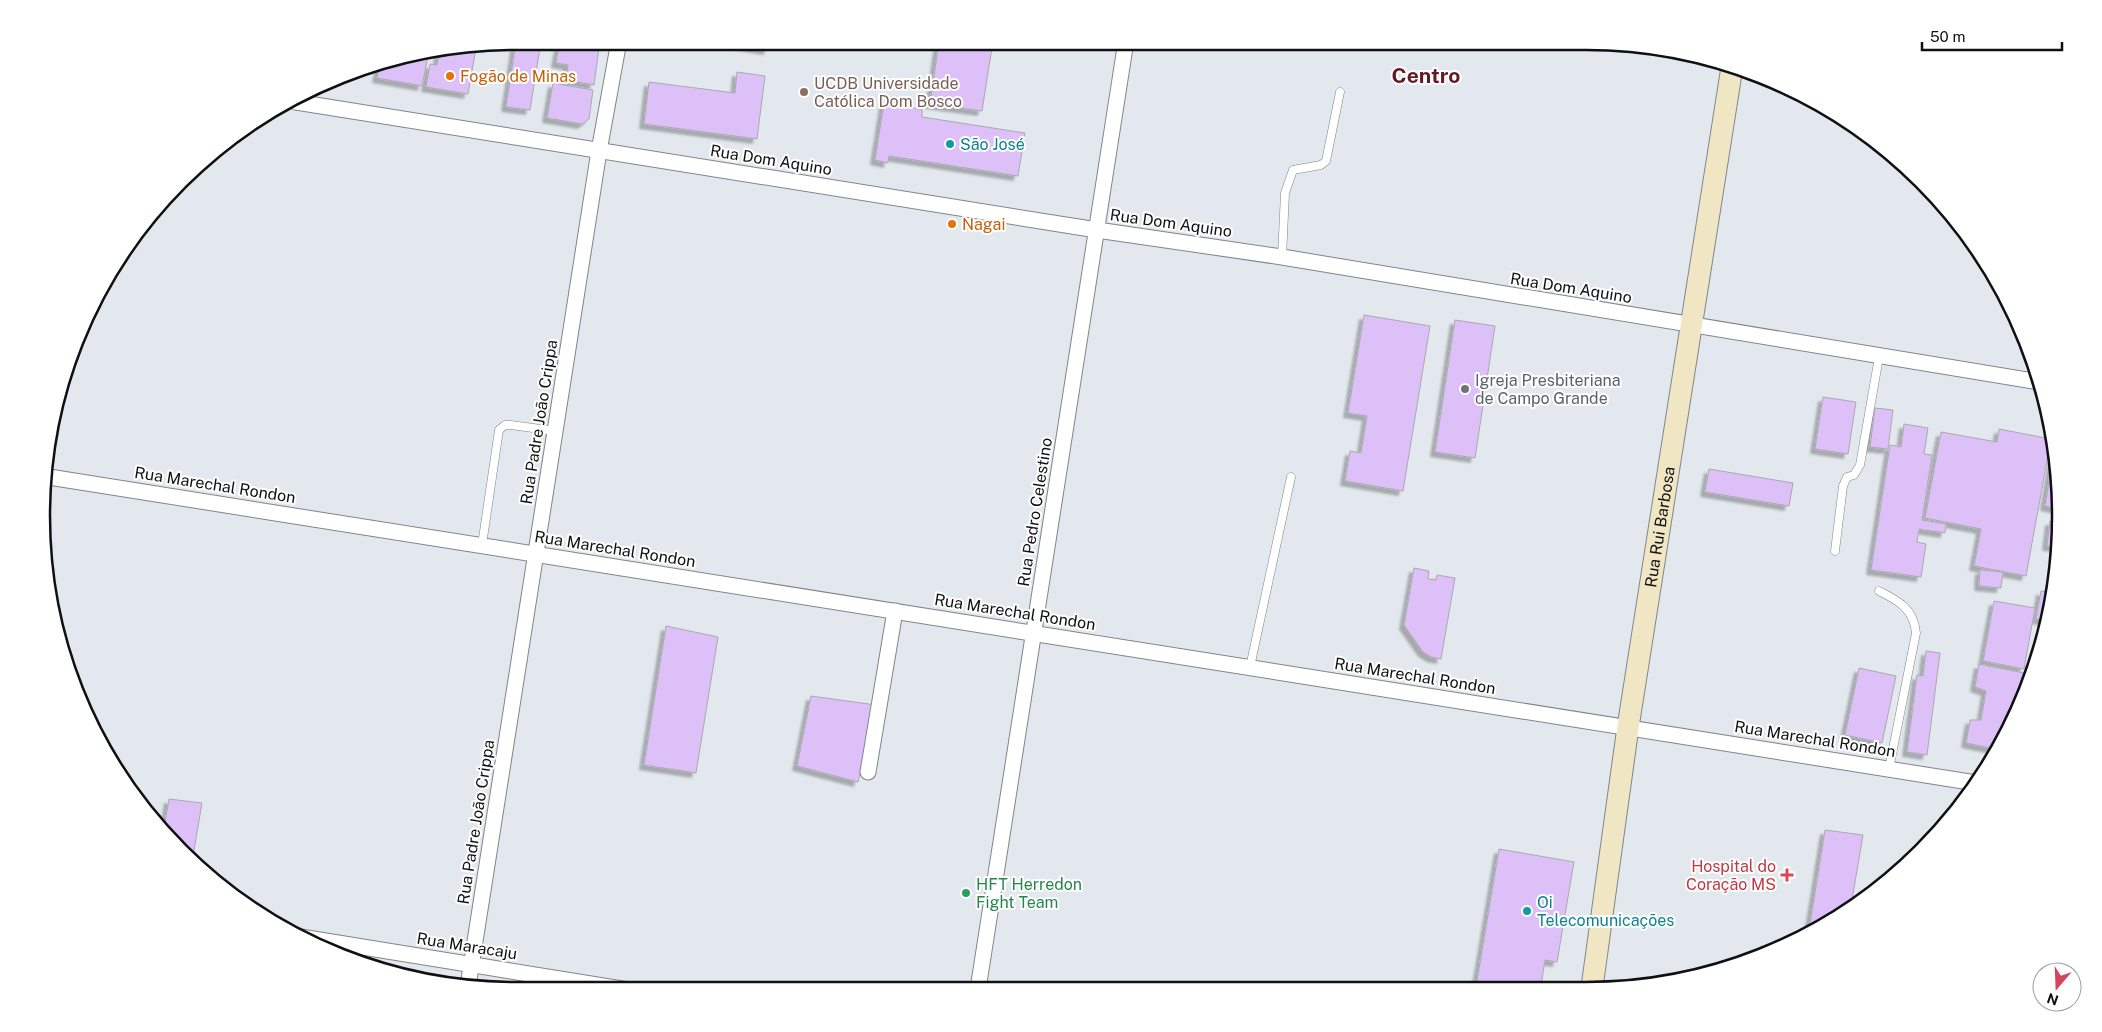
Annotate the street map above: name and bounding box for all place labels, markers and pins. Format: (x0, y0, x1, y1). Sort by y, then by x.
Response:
place label: Fogão de Minas (460, 67, 576, 86)
marker: Fogão de Minas (444, 70, 456, 82)
place label: UCDB Universidade Católica Dom Bosco (814, 74, 962, 111)
marker: UCDB Universidade Católica Dom Bosco (798, 86, 810, 98)
place label: São José (960, 135, 1025, 154)
marker: São José (944, 138, 956, 150)
place label: Nagai (962, 215, 1005, 234)
marker: Nagai (946, 218, 958, 230)
place label: Igreja Presbiteriana de Campo Grande (1475, 371, 1621, 408)
marker: Igreja Presbiteriana de Campo Grande (1459, 383, 1471, 395)
place label: Hospital do Coração MS (1686, 857, 1776, 894)
marker: Hospital do Coração MS (1780, 868, 1794, 882)
place label: HFT Herredon Fight Team (976, 875, 1082, 912)
marker: HFT Herredon Fight Team (960, 887, 972, 899)
place label: Oi Telecomunicações (1537, 893, 1674, 930)
marker: Oi Telecomunicações (1521, 905, 1533, 917)

